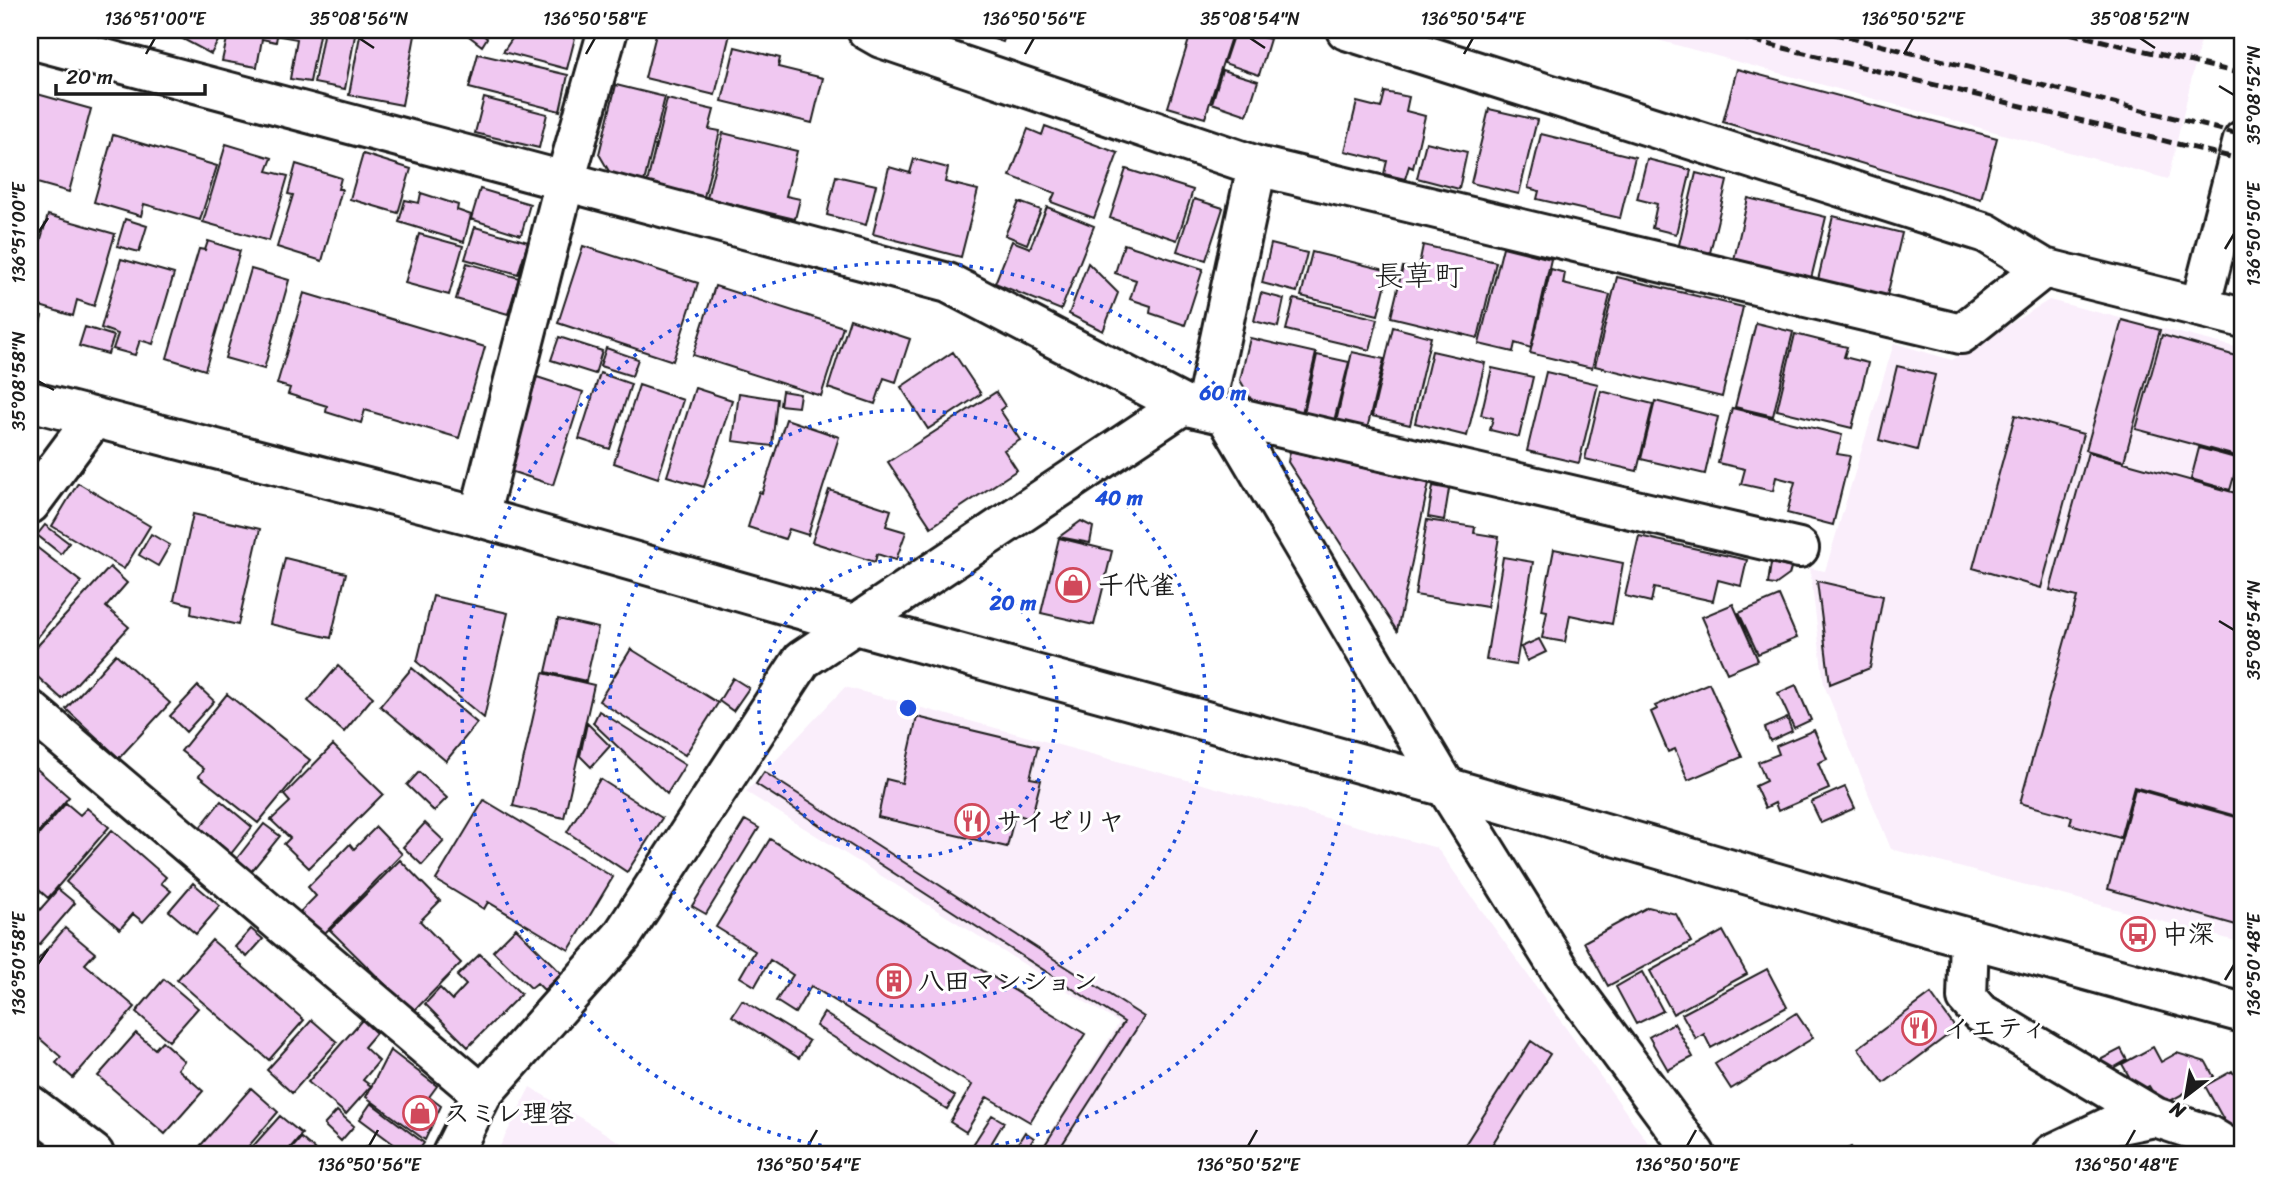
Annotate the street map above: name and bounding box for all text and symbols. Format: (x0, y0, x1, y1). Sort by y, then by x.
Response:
text: 136°51'00"E (104, 3, 207, 35)
text: 35°08'56"N (310, 3, 409, 35)
text: 136°50'58"E (543, 3, 648, 35)
text: 136°50'56"E (982, 3, 1087, 35)
text: 35°08'54"N (1200, 3, 1300, 35)
text: 136°50'54"E (1421, 3, 1526, 35)
text: 136°50'52"E (1861, 3, 1966, 35)
text: 35°08'52"N (2091, 3, 2190, 35)
text: 35°08'52"N (2238, 45, 2270, 144)
scale bar (56, 52, 205, 96)
text: 20 m (66, 58, 113, 96)
text: 136°51'00"E (3, 181, 35, 284)
text: 136°50'50"E (2238, 181, 2270, 286)
district label: 長草町 (1374, 249, 1464, 303)
text: 35°08'58"N (3, 331, 35, 431)
text: 60 m (1199, 374, 1247, 412)
text: 40 m (1094, 479, 1144, 517)
place label: 千代雀 (1098, 562, 1176, 608)
shop icon: 千代雀 (1054, 566, 1092, 604)
text: 35°08'54"N (2238, 580, 2270, 680)
text: 20 m (989, 584, 1037, 622)
centre of rings (896, 696, 920, 720)
place label: サイゼリヤ (996, 798, 1124, 844)
restaurant icon: サイゼリヤ (953, 802, 991, 840)
text: 136°50'58"E (3, 911, 35, 1016)
place label: 中深 (2162, 911, 2214, 957)
text: 136°50'48"E (2238, 912, 2270, 1017)
bus stop icon: 中深 (2119, 915, 2157, 953)
place label: 八田マンション (918, 958, 1098, 1004)
building icon: 八田マンション (875, 962, 913, 1000)
place label: イエティ (1944, 1005, 2047, 1051)
restaurant icon: イエティ (1900, 1009, 1938, 1047)
north arrow (2150, 1062, 2220, 1132)
place label: スミレ理容 (444, 1090, 574, 1136)
text: N (2163, 1092, 2193, 1128)
shop icon: スミレ理容 (401, 1094, 439, 1132)
text: 136°50'56"E (317, 1149, 422, 1181)
text: 136°50'54"E (756, 1149, 861, 1181)
text: 136°50'52"E (1196, 1149, 1301, 1181)
text: 136°50'50"E (1635, 1149, 1740, 1181)
text: 136°50'48"E (2074, 1149, 2179, 1181)

